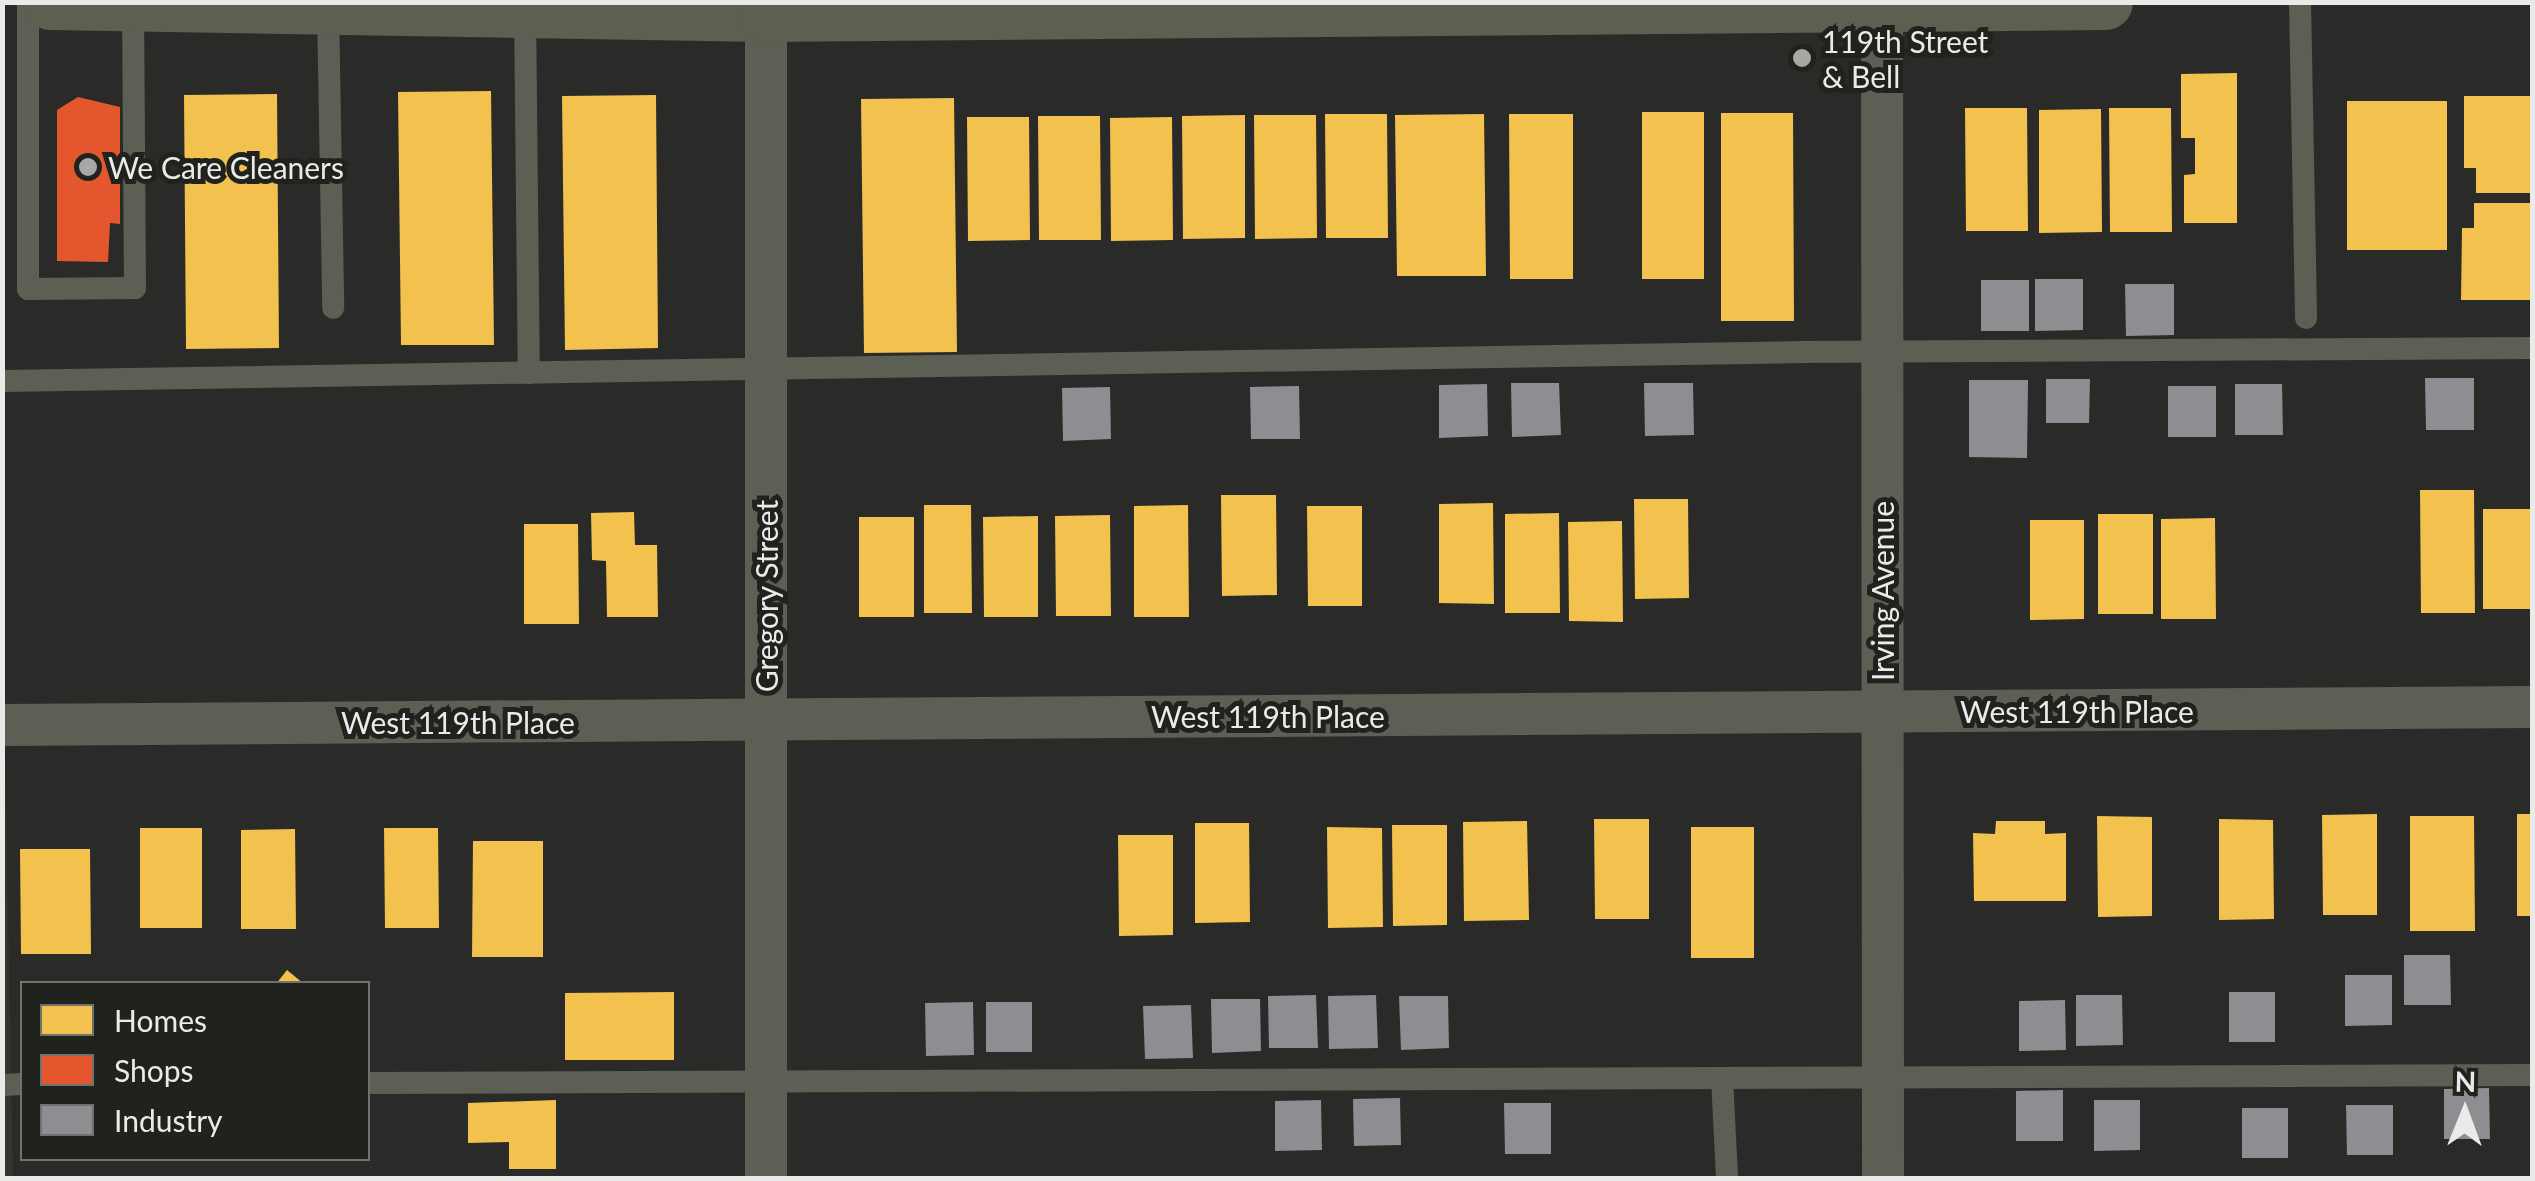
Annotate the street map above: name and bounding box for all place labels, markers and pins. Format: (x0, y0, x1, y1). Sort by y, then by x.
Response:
place label: 119th Street & Bell (1822, 23, 1988, 94)
marker: 119th Street & Bell (1791, 47, 1813, 69)
place label: We Care Cleaners (108, 149, 344, 185)
marker: We Care Cleaners (77, 156, 99, 178)

